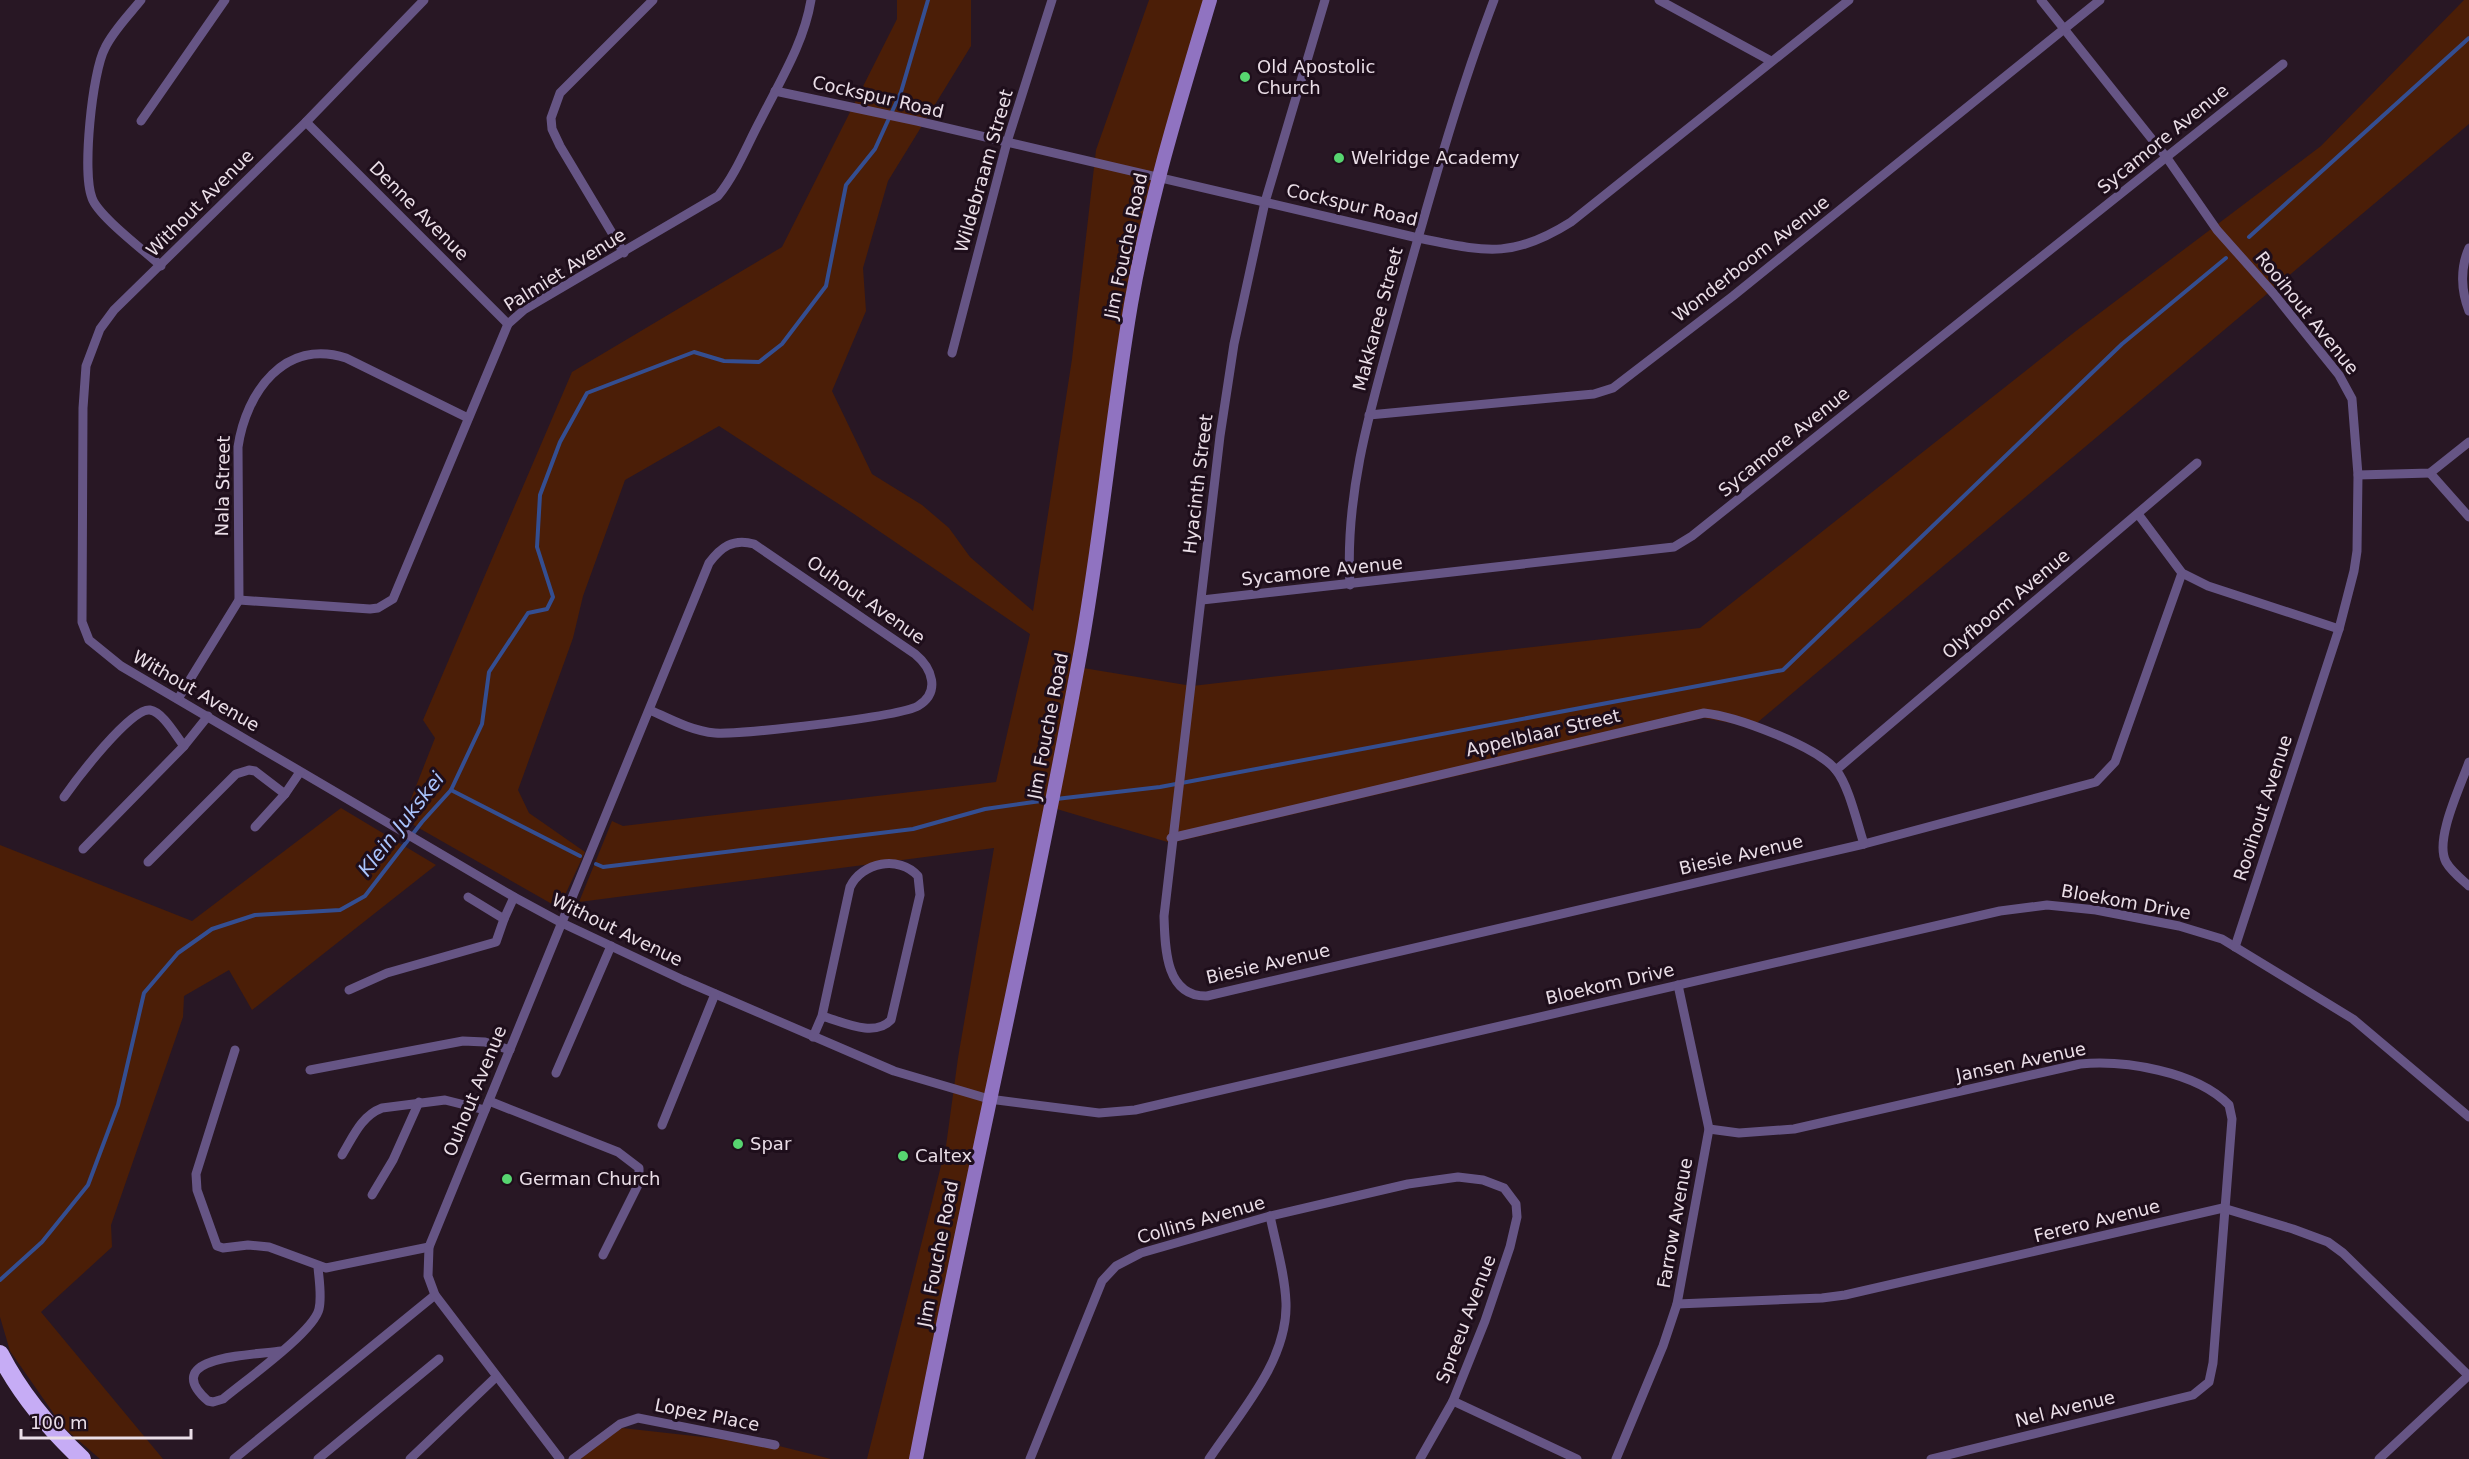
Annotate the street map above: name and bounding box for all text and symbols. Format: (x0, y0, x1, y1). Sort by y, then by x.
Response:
place label: Old Apostolic Church (1257, 56, 1375, 98)
marker: Old Apostolic Church (1238, 70, 1252, 84)
street label: Cockspur Road (810, 71, 946, 122)
street label: Sycamore Avenue (2093, 79, 2232, 198)
street label: Wildebraam Street (950, 87, 1017, 255)
street label: Without Avenue (142, 145, 258, 261)
place label: Welridge Academy (1351, 147, 1520, 168)
marker: Welridge Academy (1332, 151, 1346, 165)
street label: Denne Avenue (365, 157, 473, 265)
street label: Jim Fouche Road (1100, 171, 1151, 322)
street label: Cockspur Road (1284, 179, 1420, 230)
street label: Wonderboom Avenue (1668, 191, 1833, 326)
street label: Palmiet Avenue (500, 224, 629, 315)
street label: Makkaree Street (1348, 245, 1407, 393)
street label: Rooihout Avenue (2251, 247, 2363, 378)
street label: Sycamore Avenue (1714, 382, 1853, 501)
street label: Hyacinth Street (1179, 413, 1216, 555)
street label: Nala Street (211, 435, 234, 537)
street label: Olyfboom Avenue (1938, 544, 2074, 663)
street label: Ouhout Avenue (803, 551, 929, 648)
street label: Sycamore Avenue (1240, 552, 1404, 589)
street label: Without Avenue (129, 646, 263, 735)
street label: Jim Fouche Road (1023, 651, 1072, 802)
street label: Appelblaar Street (1464, 705, 1622, 760)
street label: Rooihout Avenue (2229, 732, 2296, 883)
water label: Klein Jukskei (353, 767, 449, 881)
street label: Biesie Avenue (1677, 830, 1805, 879)
street label: Bloekom Drive (2060, 880, 2193, 923)
street label: Without Avenue (548, 889, 686, 970)
street label: Biesie Avenue (1204, 939, 1332, 988)
street label: Bloekom Drive (1543, 958, 1676, 1009)
street label: Ouhout Avenue (439, 1022, 510, 1159)
street label: Jansen Avenue (1953, 1037, 2088, 1086)
place label: Spar (750, 1133, 792, 1154)
marker: Spar (731, 1137, 745, 1151)
place label: Caltex (915, 1145, 972, 1166)
marker: Caltex (896, 1149, 910, 1163)
street label: Farrow Avenue (1653, 1156, 1696, 1290)
place label: German Church (519, 1168, 661, 1189)
marker: German Church (500, 1172, 514, 1186)
street label: Jim Fouche Road (913, 1179, 962, 1330)
street label: Collins Avenue (1135, 1191, 1267, 1248)
street label: Ferero Avenue (2032, 1195, 2162, 1246)
street label: Spreeu Avenue (1431, 1252, 1500, 1386)
street label: Nel Avenue (2013, 1386, 2117, 1431)
street label: Lopez Place (653, 1394, 761, 1435)
scale bar (21, 1402, 190, 1440)
text: 100 m (30, 1412, 88, 1433)

